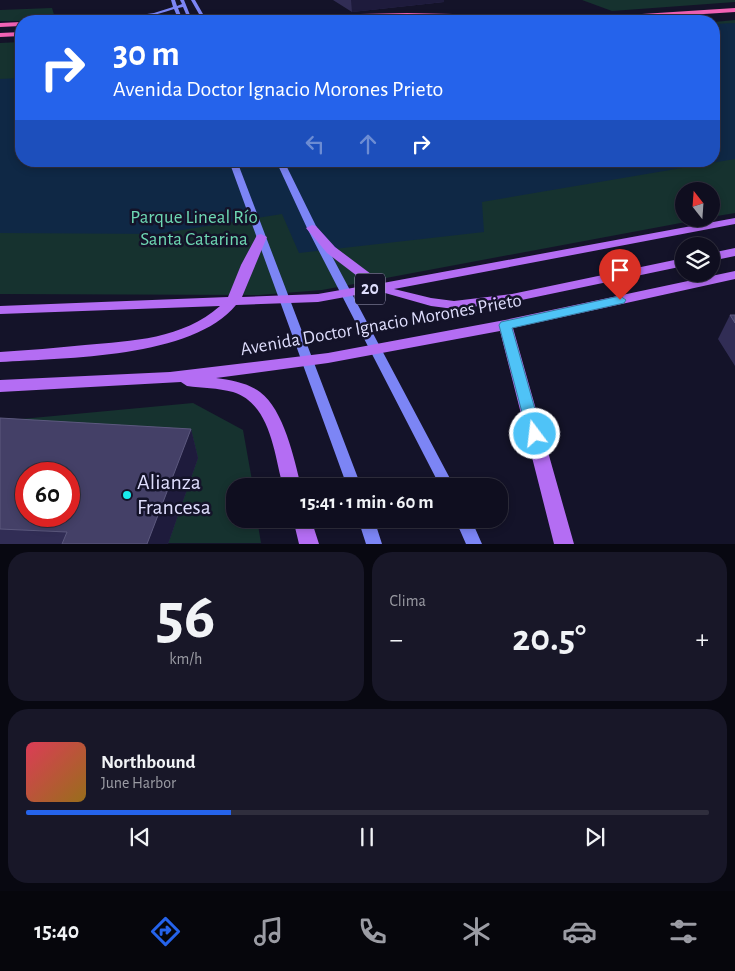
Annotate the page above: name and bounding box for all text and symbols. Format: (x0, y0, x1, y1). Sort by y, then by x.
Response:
icon: right (30, 35, 95, 100)
text: 30 m (113, 37, 180, 72)
text: Avenida Doctor Ignacio Morones Prieto (113, 78, 443, 100)
icon: left (301, 130, 329, 158)
icon: ahead (354, 130, 382, 158)
icon: right (407, 130, 435, 158)
north arrow (675, 182, 720, 228)
map controls (675, 182, 720, 282)
park label: Parque Lineal Río Santa Catarina (130, 208, 258, 249)
button: layers (675, 237, 720, 282)
pin (599, 249, 641, 300)
icon: arrive (606, 256, 634, 284)
road number: 20 (355, 274, 385, 304)
street label: Avenida Doctor Ignacio Morones Prieto (239, 291, 523, 359)
position arrow (508, 407, 560, 459)
speed limit sign: 60 (15, 462, 80, 527)
place label: Alianza Francesa (137, 471, 211, 518)
marker: Alianza Francesa (121, 489, 133, 501)
text: 15:41 · 1 min · 60 m (300, 493, 434, 512)
text: 56 (156, 585, 215, 650)
text: Clima (390, 593, 426, 609)
text: 20.5° (512, 620, 586, 658)
text: − (390, 626, 403, 654)
text: + (696, 626, 709, 654)
text: km/h (169, 651, 202, 667)
text: Northbound (101, 753, 196, 772)
text: June Harbor (101, 775, 176, 791)
icon: previous (126, 823, 154, 851)
icon: pause (353, 823, 381, 851)
icon: next (581, 823, 609, 851)
icon: directions (148, 914, 183, 949)
icon: music (251, 914, 286, 949)
icon: phone (355, 914, 390, 949)
icon: climate (459, 914, 494, 949)
icon: car (562, 914, 597, 949)
icon: filters (666, 914, 701, 949)
text: 15:40 (34, 920, 79, 942)

